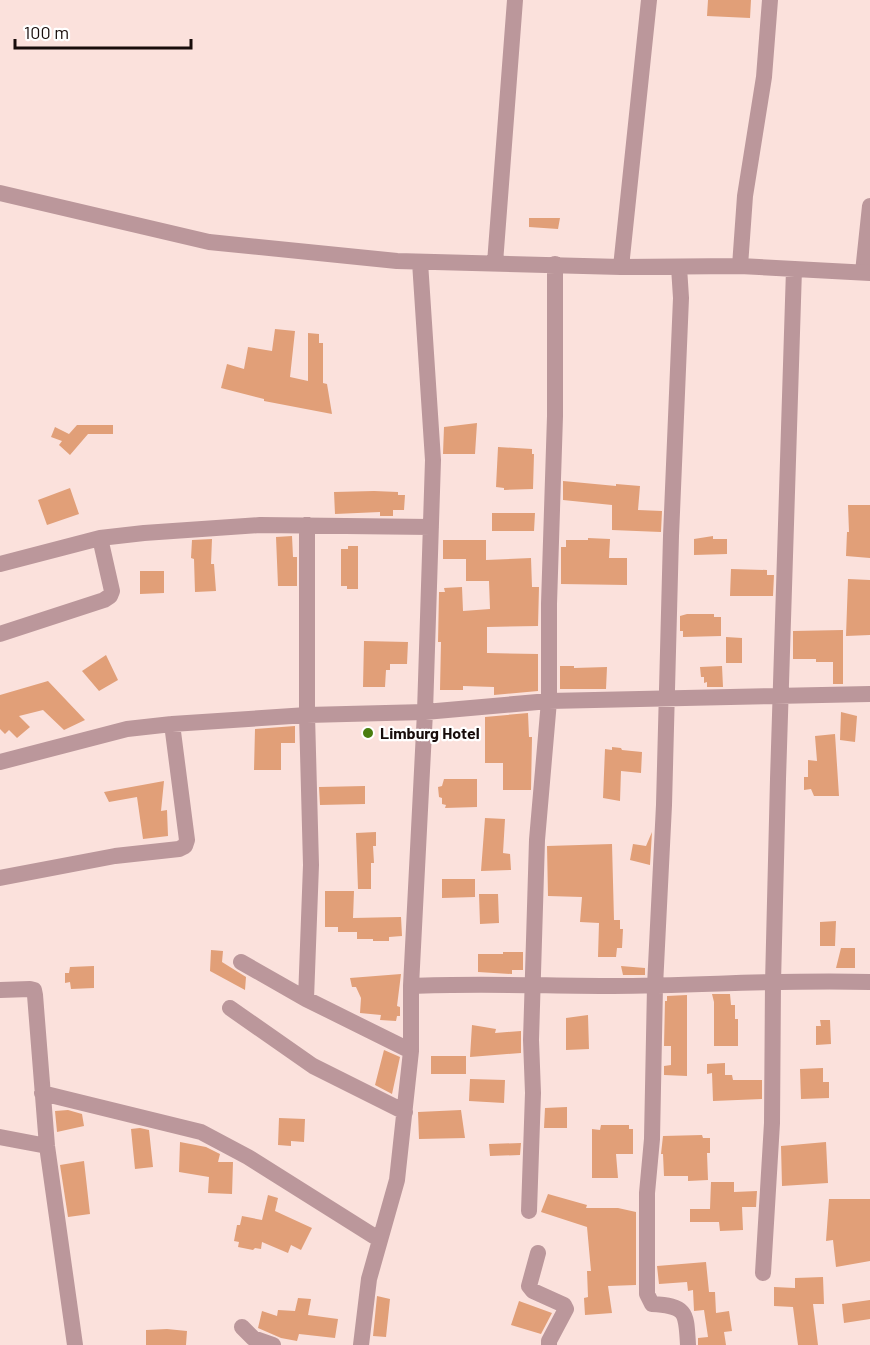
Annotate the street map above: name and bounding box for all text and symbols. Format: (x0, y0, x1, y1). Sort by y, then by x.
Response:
scale bar (15, 12, 190, 50)
text: 100 m (24, 21, 69, 43)
place label: Limburg Hotel (380, 723, 480, 742)
marker: Limburg Hotel (361, 726, 375, 740)

